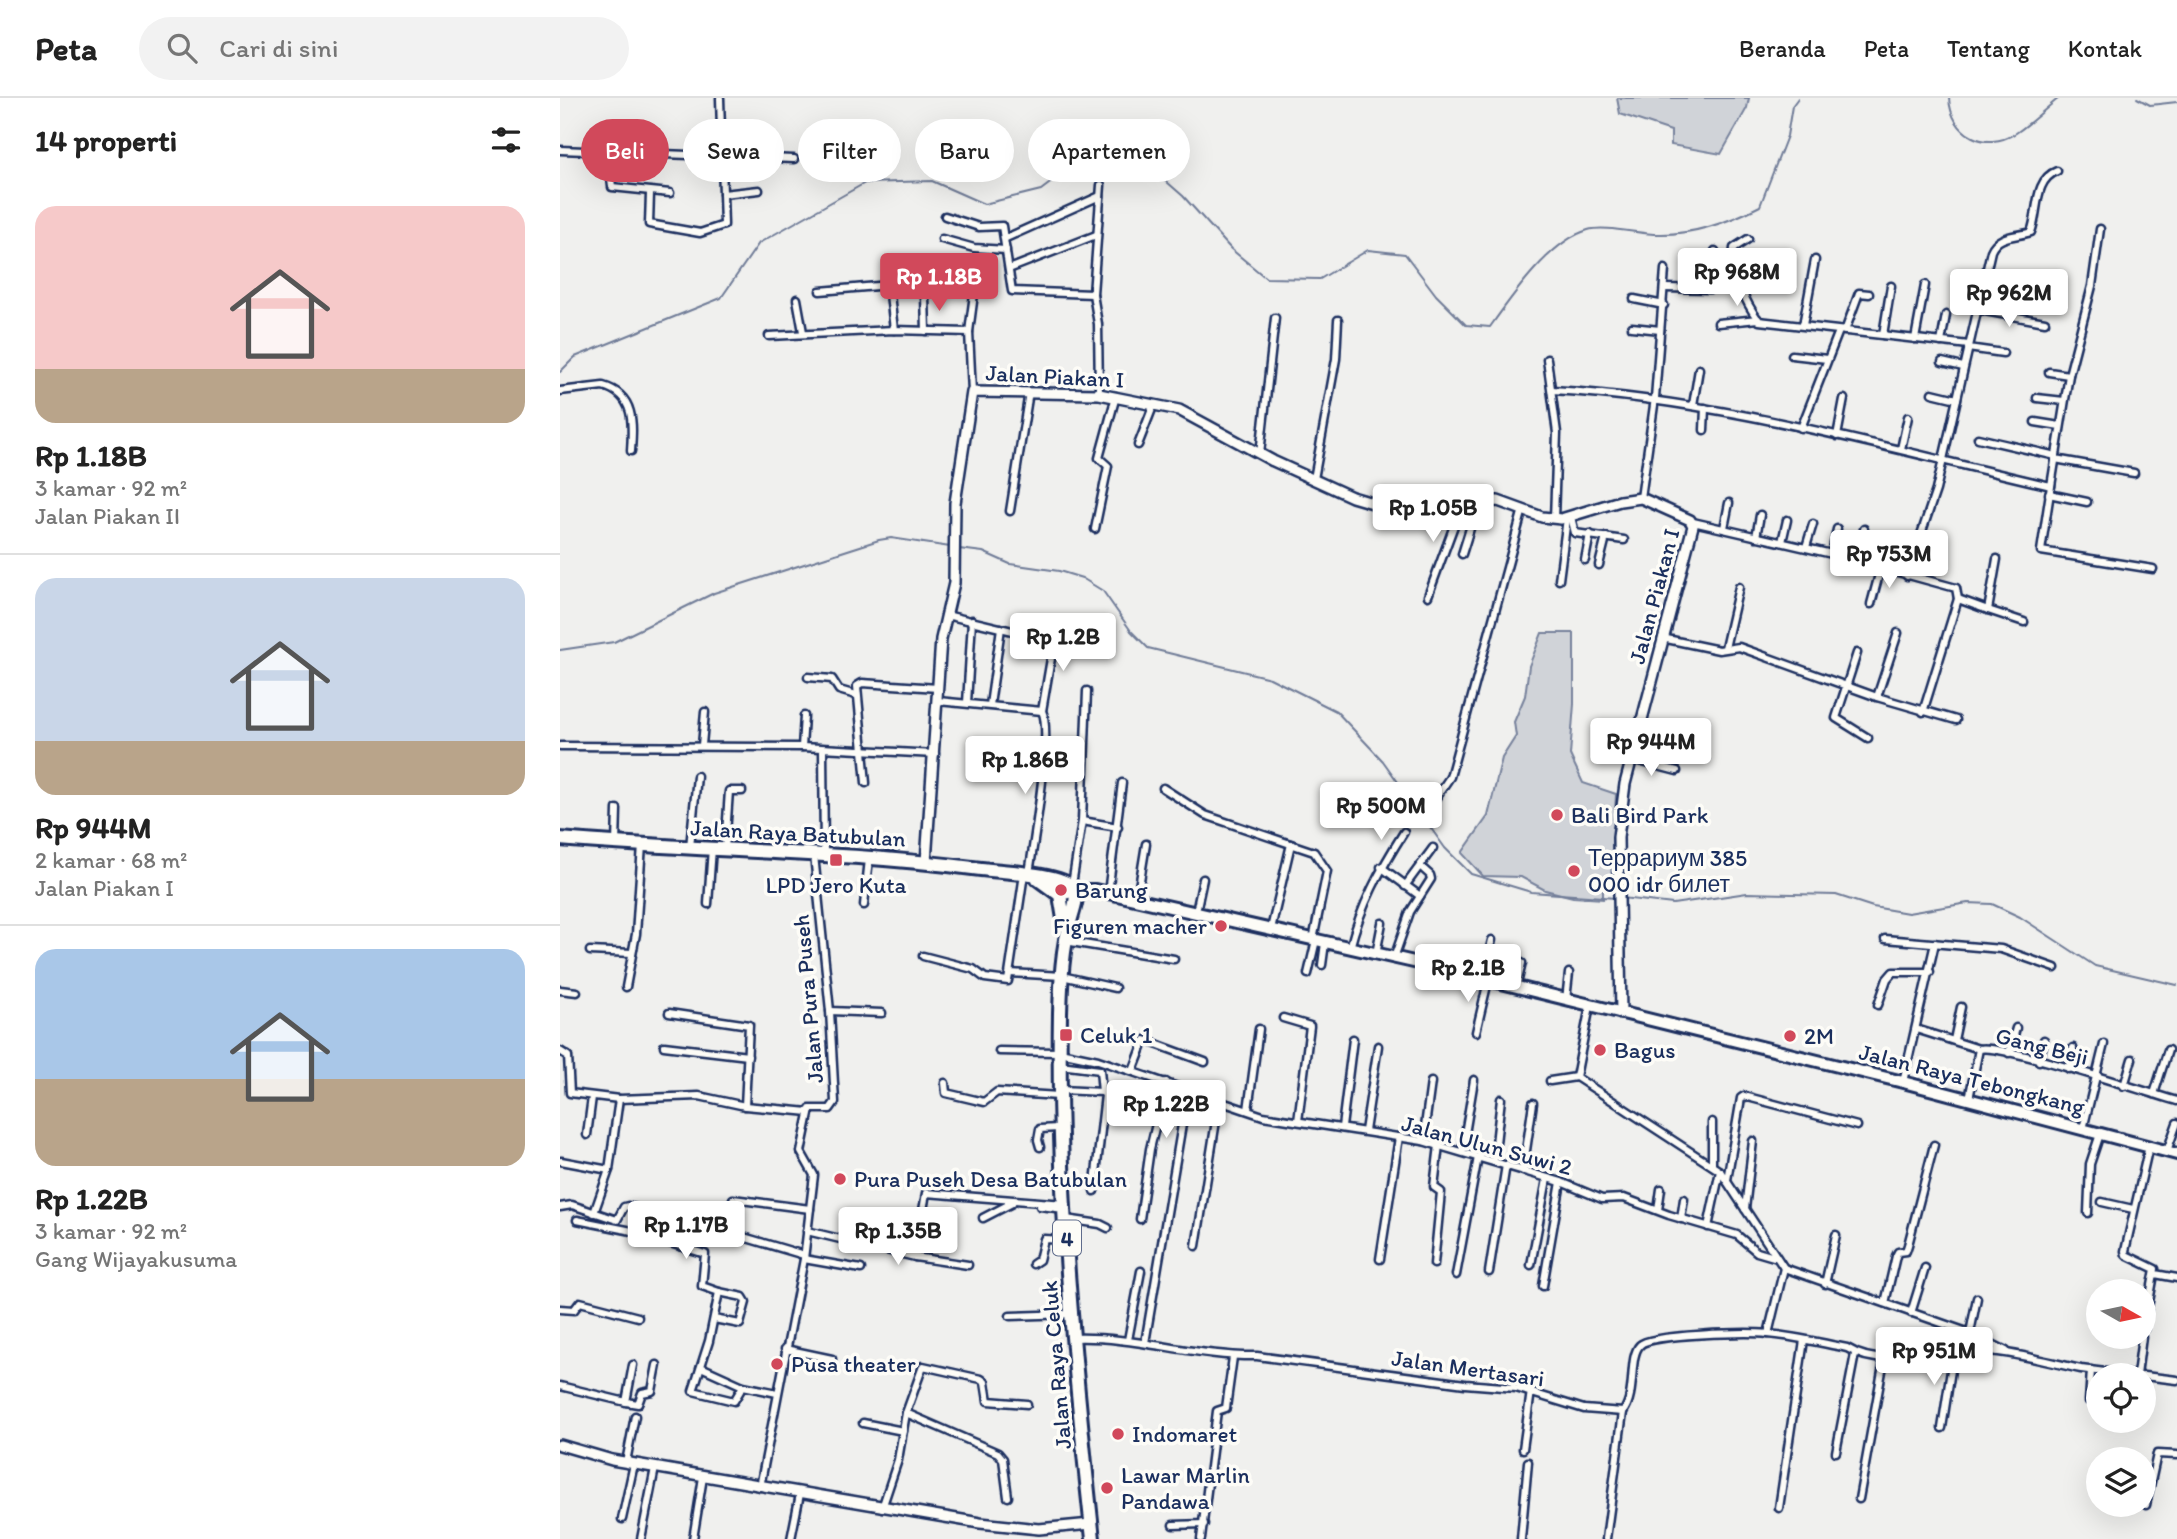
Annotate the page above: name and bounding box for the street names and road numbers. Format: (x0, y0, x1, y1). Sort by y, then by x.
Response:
street label: Jalan Piakan I (985, 358, 1125, 394)
street label: Jalan Piakan I (1623, 525, 1685, 667)
street label: Jalan Raya Batubulan (690, 813, 906, 853)
street label: Jalan Pura Puseh (787, 913, 829, 1085)
street label: Gang Beji (1993, 1021, 2091, 1071)
street label: Jalan Raya Tebongkang (1856, 1037, 2088, 1121)
street label: Jalan Ulun Suwi 2 (1399, 1109, 1575, 1181)
road number: 4 (1053, 1220, 1081, 1256)
street label: Jalan Raya Celuk (1035, 1279, 1077, 1450)
street label: Jalan Mertasari (1390, 1343, 1546, 1393)

